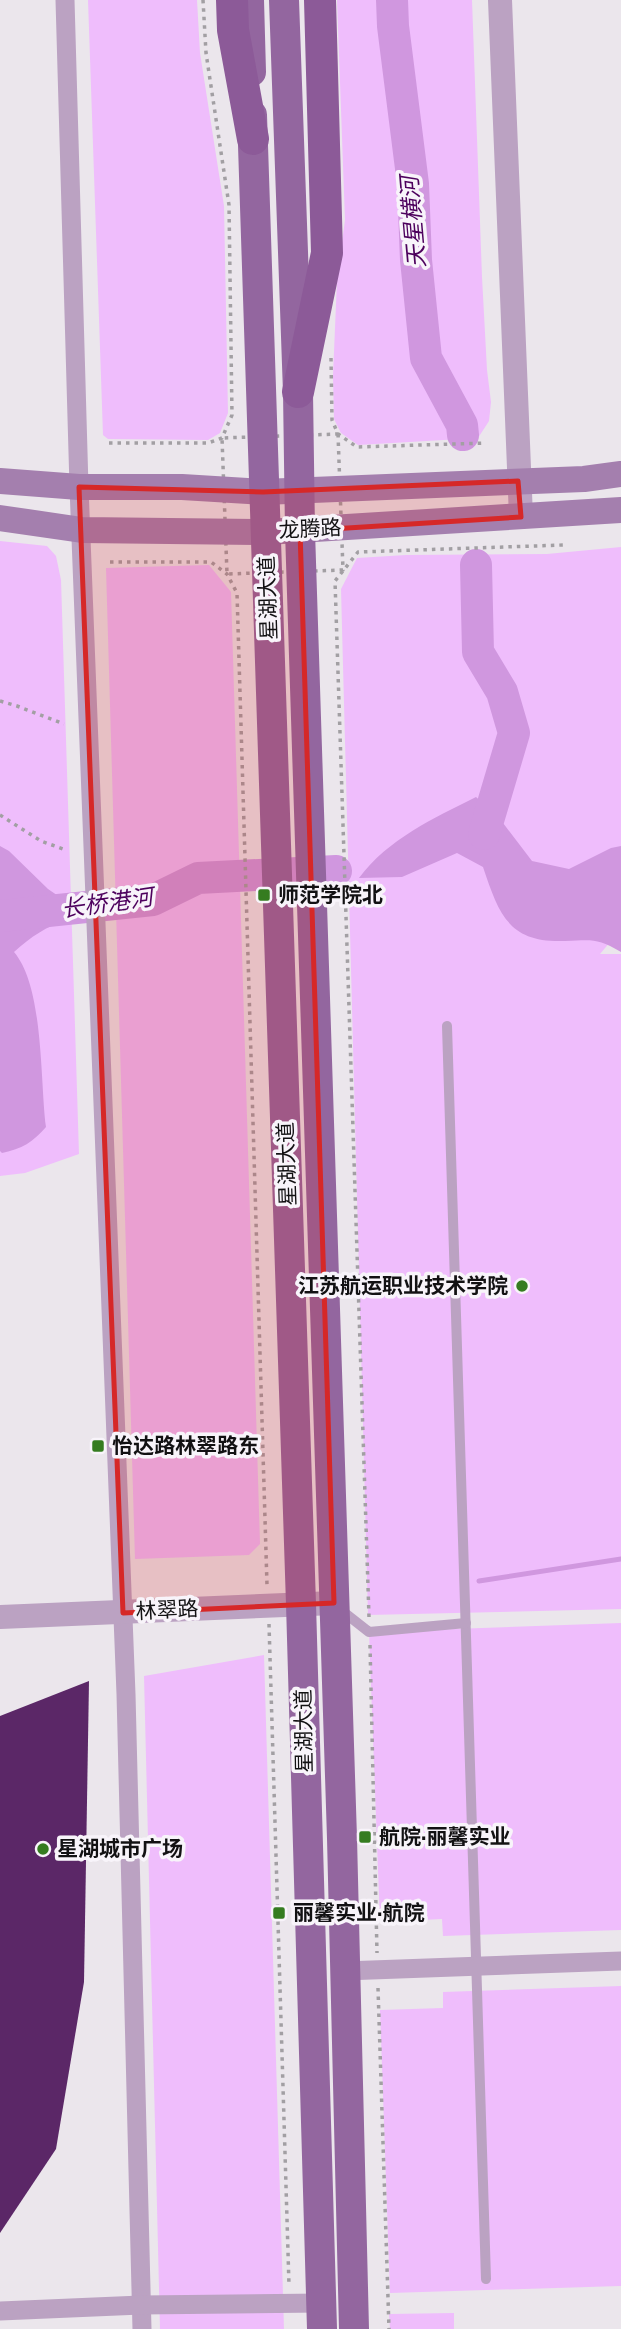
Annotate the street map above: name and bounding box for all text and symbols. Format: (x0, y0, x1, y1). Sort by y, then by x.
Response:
water label: 天星横河 (391, 171, 434, 269)
street label: 龙腾路 (278, 510, 342, 546)
street label: 星湖大道 (250, 556, 284, 641)
water label: 长桥港河 (59, 878, 159, 926)
place label: 师范学院北 (278, 878, 383, 910)
marker: 师范学院北 (256, 887, 272, 903)
street label: 星湖大道 (269, 1122, 303, 1207)
place label: 江苏航运职业技术学院 (298, 1269, 508, 1301)
marker: 江苏航运职业技术学院 (514, 1278, 530, 1294)
place label: 怡达路林翠路东 (112, 1429, 259, 1461)
marker: 怡达路林翠路东 (90, 1438, 106, 1454)
street label: 林翠路 (135, 1591, 199, 1627)
street label: 星湖大道 (286, 1689, 320, 1773)
place label: 航院·丽馨实业 (379, 1820, 510, 1852)
marker: 航院·丽馨实业 (357, 1829, 373, 1845)
place label: 星湖城市广场 (57, 1832, 183, 1864)
marker: 星湖城市广场 (35, 1841, 51, 1857)
place label: 丽馨实业·航院 (293, 1896, 424, 1928)
marker: 丽馨实业·航院 (271, 1905, 287, 1921)

